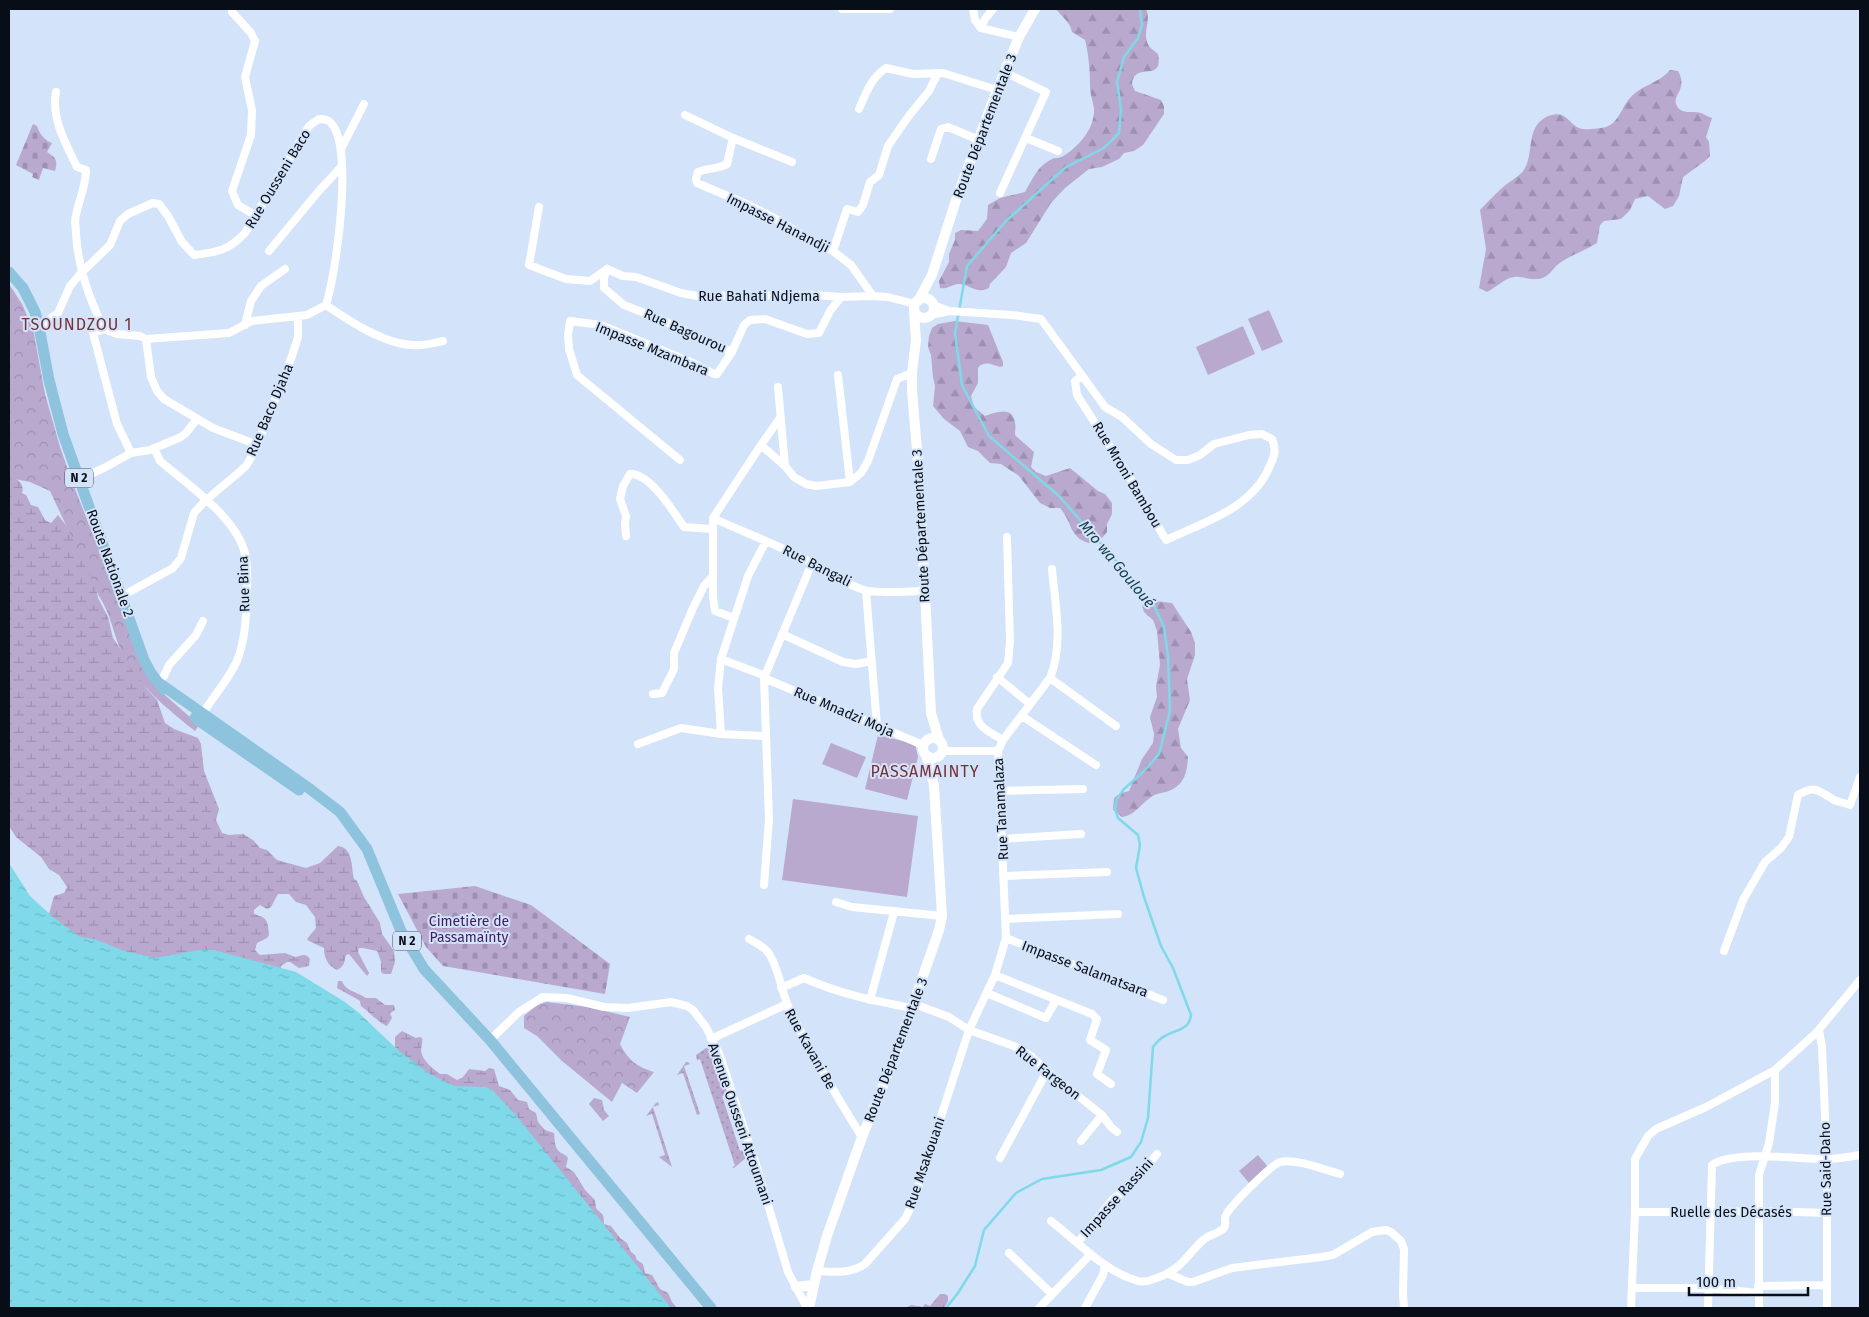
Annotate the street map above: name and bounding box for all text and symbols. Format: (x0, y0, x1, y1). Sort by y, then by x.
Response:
street label: Route Départementale 3 (950, 51, 1020, 201)
street label: Rue Ousseni Baco (242, 126, 314, 232)
street label: Impasse Hanandji (724, 190, 832, 256)
street label: Rue Bahati Ndjema (698, 288, 820, 305)
street label: Rue Bagourou (641, 305, 729, 357)
district label: TSOUNDZOU 1 (22, 315, 132, 334)
street label: Impasse Mzambara (593, 318, 711, 380)
street label: Rue Baco Djaha (243, 361, 297, 459)
street label: Rue Mroni Bambou (1089, 419, 1165, 531)
street label: Route Départementale 3 (908, 449, 934, 603)
road number: N 2 (65, 468, 93, 488)
street label: Route Nationale 2 (83, 507, 137, 619)
water label: Mro wa Gouloué (1075, 517, 1159, 612)
street label: Rue Bangali (780, 541, 854, 591)
street label: Rue Bina (235, 556, 253, 612)
street label: Rue Mnadzi Moja (791, 683, 897, 741)
street label: Rue Tanamalaza (990, 757, 1012, 861)
district label: PASSAMAINTY (870, 762, 980, 781)
park label: Cimetière de Passamaïnty (429, 913, 509, 946)
road number: N 2 (393, 931, 421, 950)
street label: Impasse Salamatsara (1019, 937, 1151, 1001)
street label: Route Départementale 3 (861, 975, 931, 1125)
street label: Rue Kavani Be (781, 1006, 839, 1092)
street label: Avenue Ousseni Attoumani (704, 1041, 776, 1207)
street label: Rue Fargeon (1012, 1042, 1084, 1104)
street label: Rue Msakouani (901, 1115, 949, 1211)
street label: Rue Said-Daho (1817, 1122, 1835, 1216)
street label: Impasse Rassini (1077, 1155, 1157, 1241)
street label: Ruelle des Décasés (1670, 1204, 1792, 1221)
scale bar (1689, 1264, 1808, 1296)
text: 100 m (1696, 1273, 1736, 1291)

